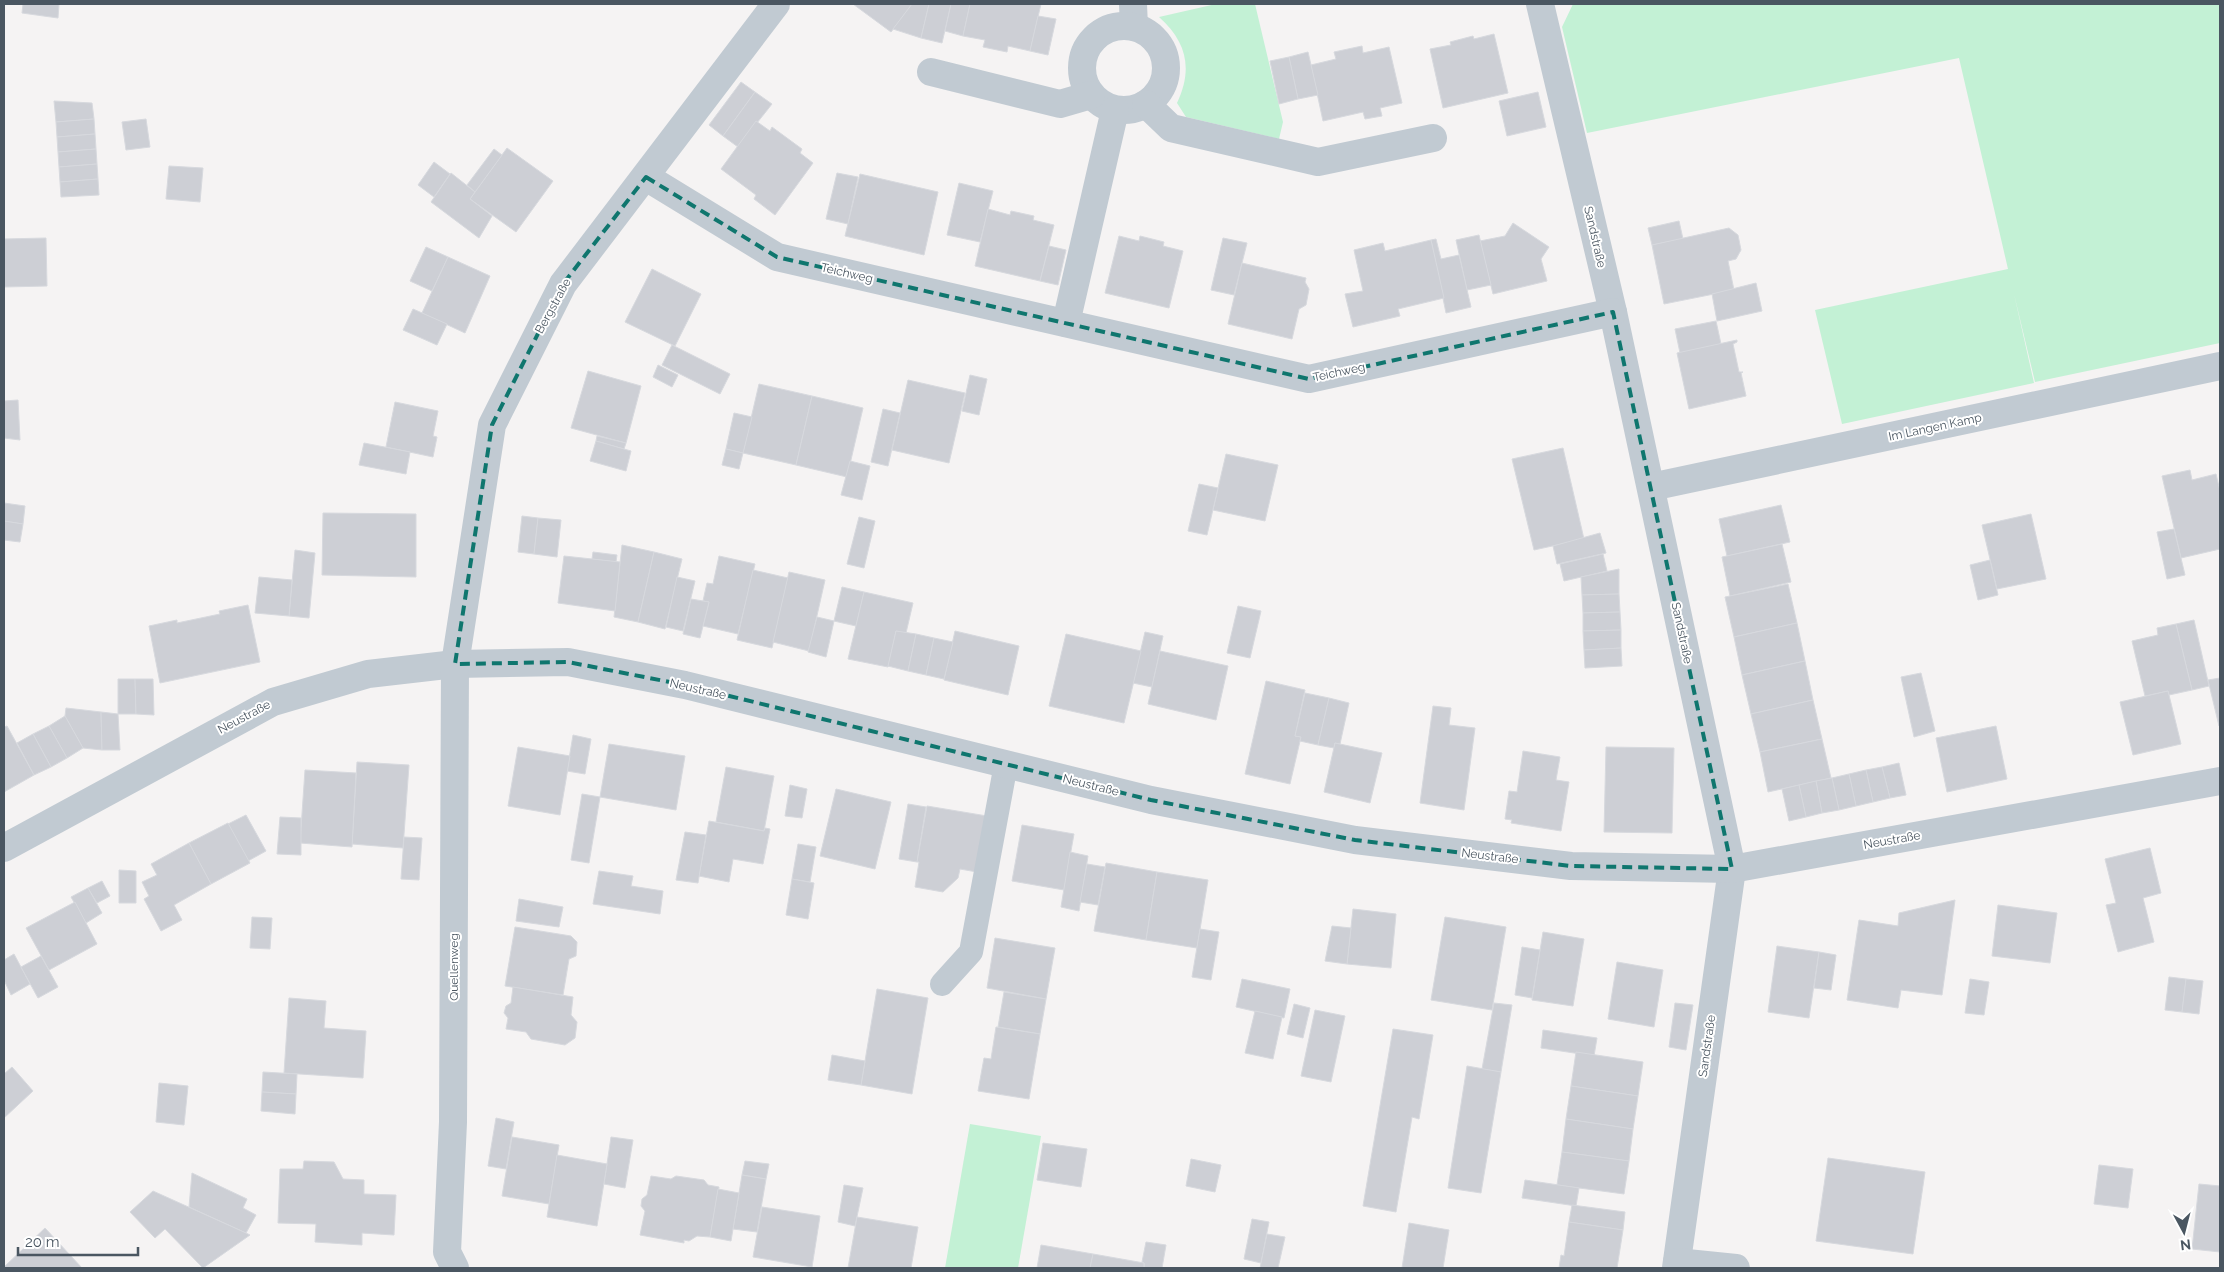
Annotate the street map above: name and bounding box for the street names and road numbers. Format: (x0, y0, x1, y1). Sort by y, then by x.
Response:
street label: Sandstraße (1581, 205, 1609, 269)
street label: Teichweg (820, 260, 874, 286)
street label: Bergstraße (532, 276, 574, 336)
street label: Teichweg (1312, 360, 1366, 384)
street label: Im Langen Kamp (1887, 410, 1983, 444)
street label: Sandstraße (1669, 601, 1695, 665)
street label: Neustraße (668, 676, 728, 702)
street label: Neustraße (215, 697, 273, 737)
street label: Neustraße (1061, 771, 1121, 799)
street label: Neustraße (1862, 828, 1922, 852)
street label: Neustraße (1461, 846, 1519, 866)
street label: Quellenweg (447, 933, 461, 1001)
street label: Sandstraße (1696, 1014, 1718, 1078)

